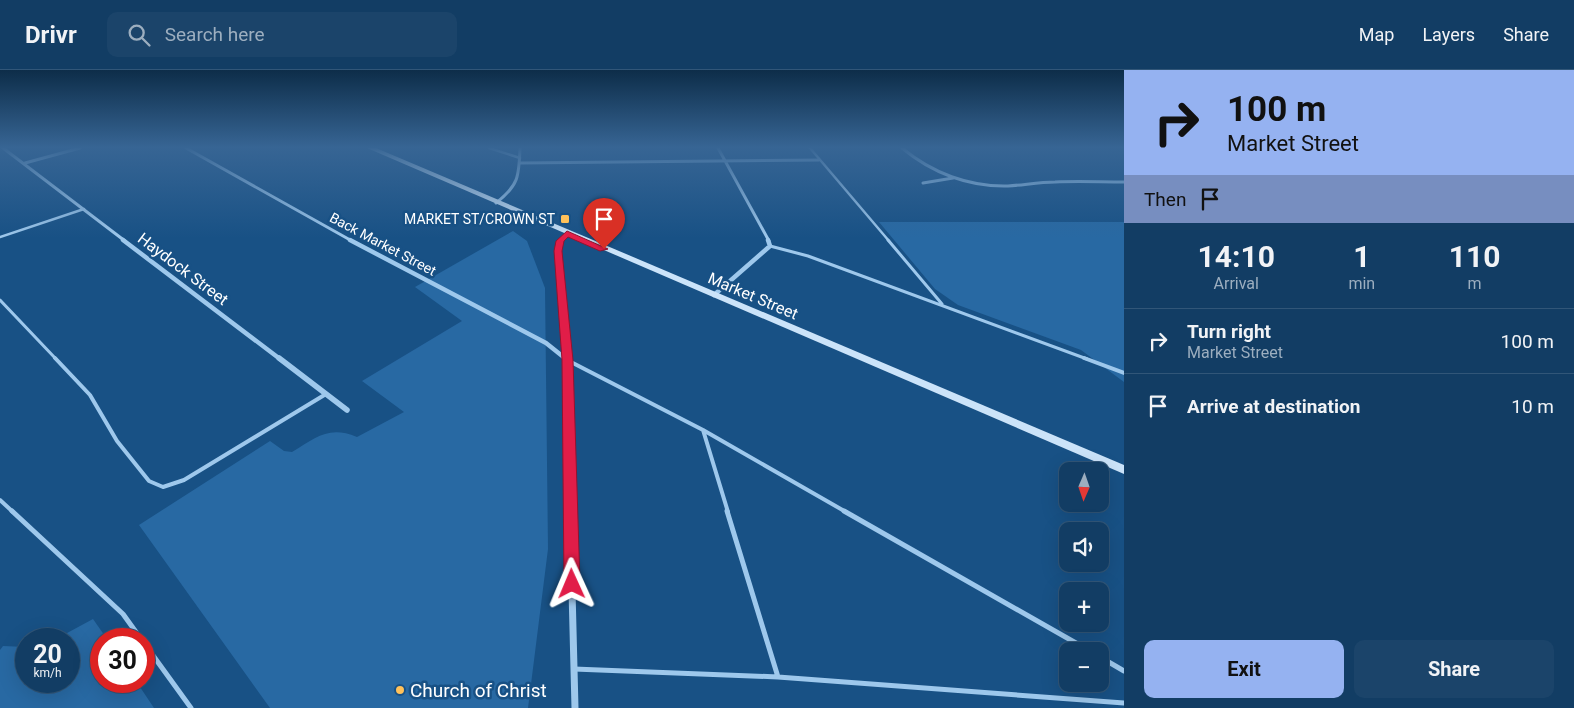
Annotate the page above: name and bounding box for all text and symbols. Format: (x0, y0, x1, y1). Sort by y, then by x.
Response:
search box (107, 12, 457, 57)
text: Drivr (25, 21, 77, 49)
icon: search (125, 21, 153, 49)
text: Search here (165, 23, 265, 46)
text: Map (1359, 24, 1394, 45)
text: Layers (1422, 24, 1475, 45)
text: Share (1503, 24, 1549, 45)
text: 100 m (1227, 89, 1326, 130)
icon: right (1144, 90, 1209, 155)
text: Market Street (1227, 131, 1359, 156)
icon: arrive (1196, 185, 1224, 213)
text: Then (1144, 188, 1186, 211)
pin (583, 198, 625, 249)
icon: arrive (590, 205, 618, 233)
street label: Back Market Street (327, 209, 439, 279)
place label: MARKET ST/CROWN ST (404, 211, 556, 227)
marker: MARKET ST/CROWN ST (559, 213, 571, 225)
street label: Haydock Street (134, 229, 232, 309)
text: 14:10 (1198, 239, 1275, 274)
text: 1 (1353, 239, 1370, 274)
text: 110 (1449, 239, 1500, 274)
street label: Market Street (705, 269, 801, 323)
text: Arrival (1214, 274, 1259, 293)
text: min (1348, 274, 1375, 293)
text: m (1468, 274, 1482, 293)
text: Turn right (1187, 320, 1271, 343)
icon: right (1144, 327, 1172, 355)
text: 100 m (1501, 330, 1554, 353)
text: Market Street (1187, 343, 1283, 362)
icon: arrive (1144, 392, 1172, 420)
text: Arrive at destination (1187, 395, 1360, 418)
text: 10 m (1511, 395, 1554, 418)
north arrow (1059, 462, 1109, 512)
map controls (1059, 462, 1109, 692)
button: sound (1059, 522, 1109, 572)
position arrow (545, 557, 597, 609)
button: + (1059, 582, 1109, 632)
speed limit sign: 30 (90, 628, 155, 693)
text: 20 (33, 640, 62, 669)
button: Exit (1144, 640, 1344, 698)
button: Share (1354, 640, 1554, 698)
button: − (1059, 642, 1109, 692)
text: km/h (33, 666, 62, 680)
place label: Church of Christ (410, 679, 547, 702)
marker: Church of Christ (394, 684, 406, 696)

